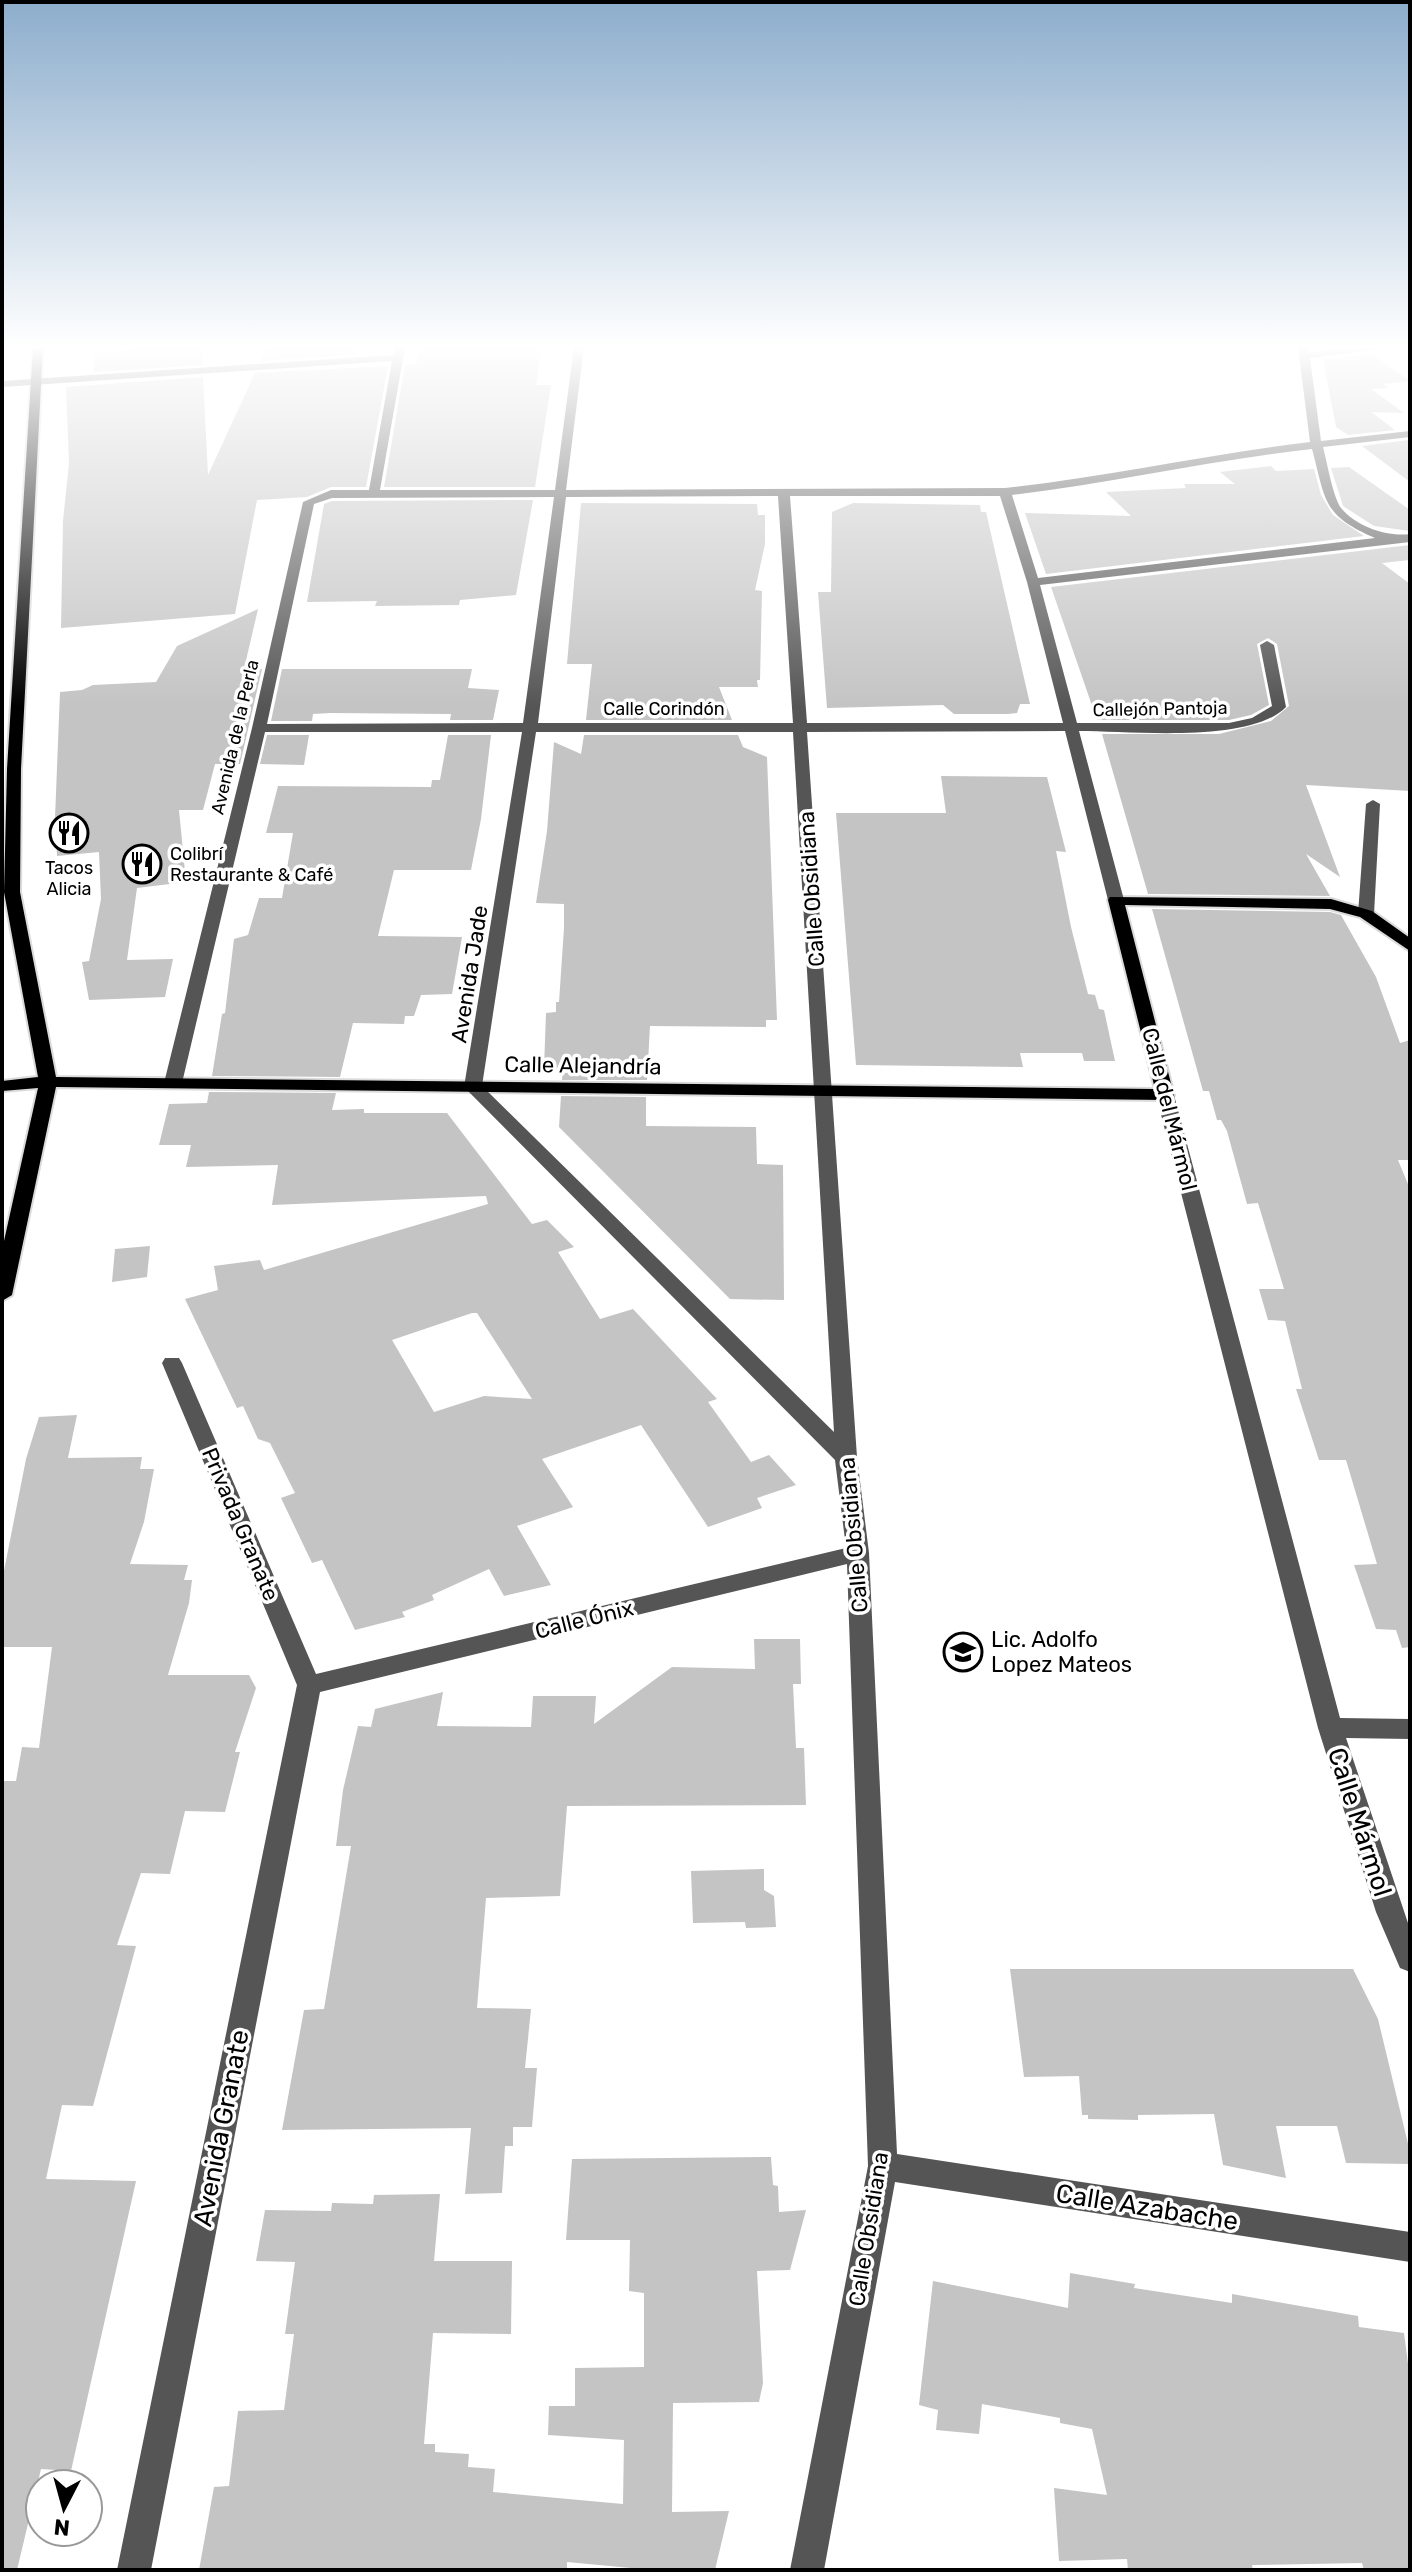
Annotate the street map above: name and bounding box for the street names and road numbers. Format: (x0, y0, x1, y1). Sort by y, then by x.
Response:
street label: Avenida de la Perla (206, 657, 264, 817)
street label: Callejón Pantoja (1092, 697, 1228, 721)
street label: Calle Corindón (603, 698, 725, 720)
street label: Calle Obsidiana (793, 810, 830, 968)
street label: Avenida Jade (445, 903, 494, 1045)
street label: Calle del Mármol (1136, 1025, 1203, 1193)
street label: Calle Alejandría (504, 1051, 662, 1080)
street label: Privada Granate (196, 1443, 285, 1605)
street label: Calle Obsidiana (833, 1456, 874, 1614)
street label: Calle Ónix (532, 1594, 636, 1645)
street label: Calle Mármol (1321, 1744, 1398, 1900)
street label: Avenida Granate (187, 2027, 256, 2229)
street label: Calle Obsidiana (843, 2150, 894, 2308)
street label: Calle Azabache (1054, 2178, 1240, 2237)

